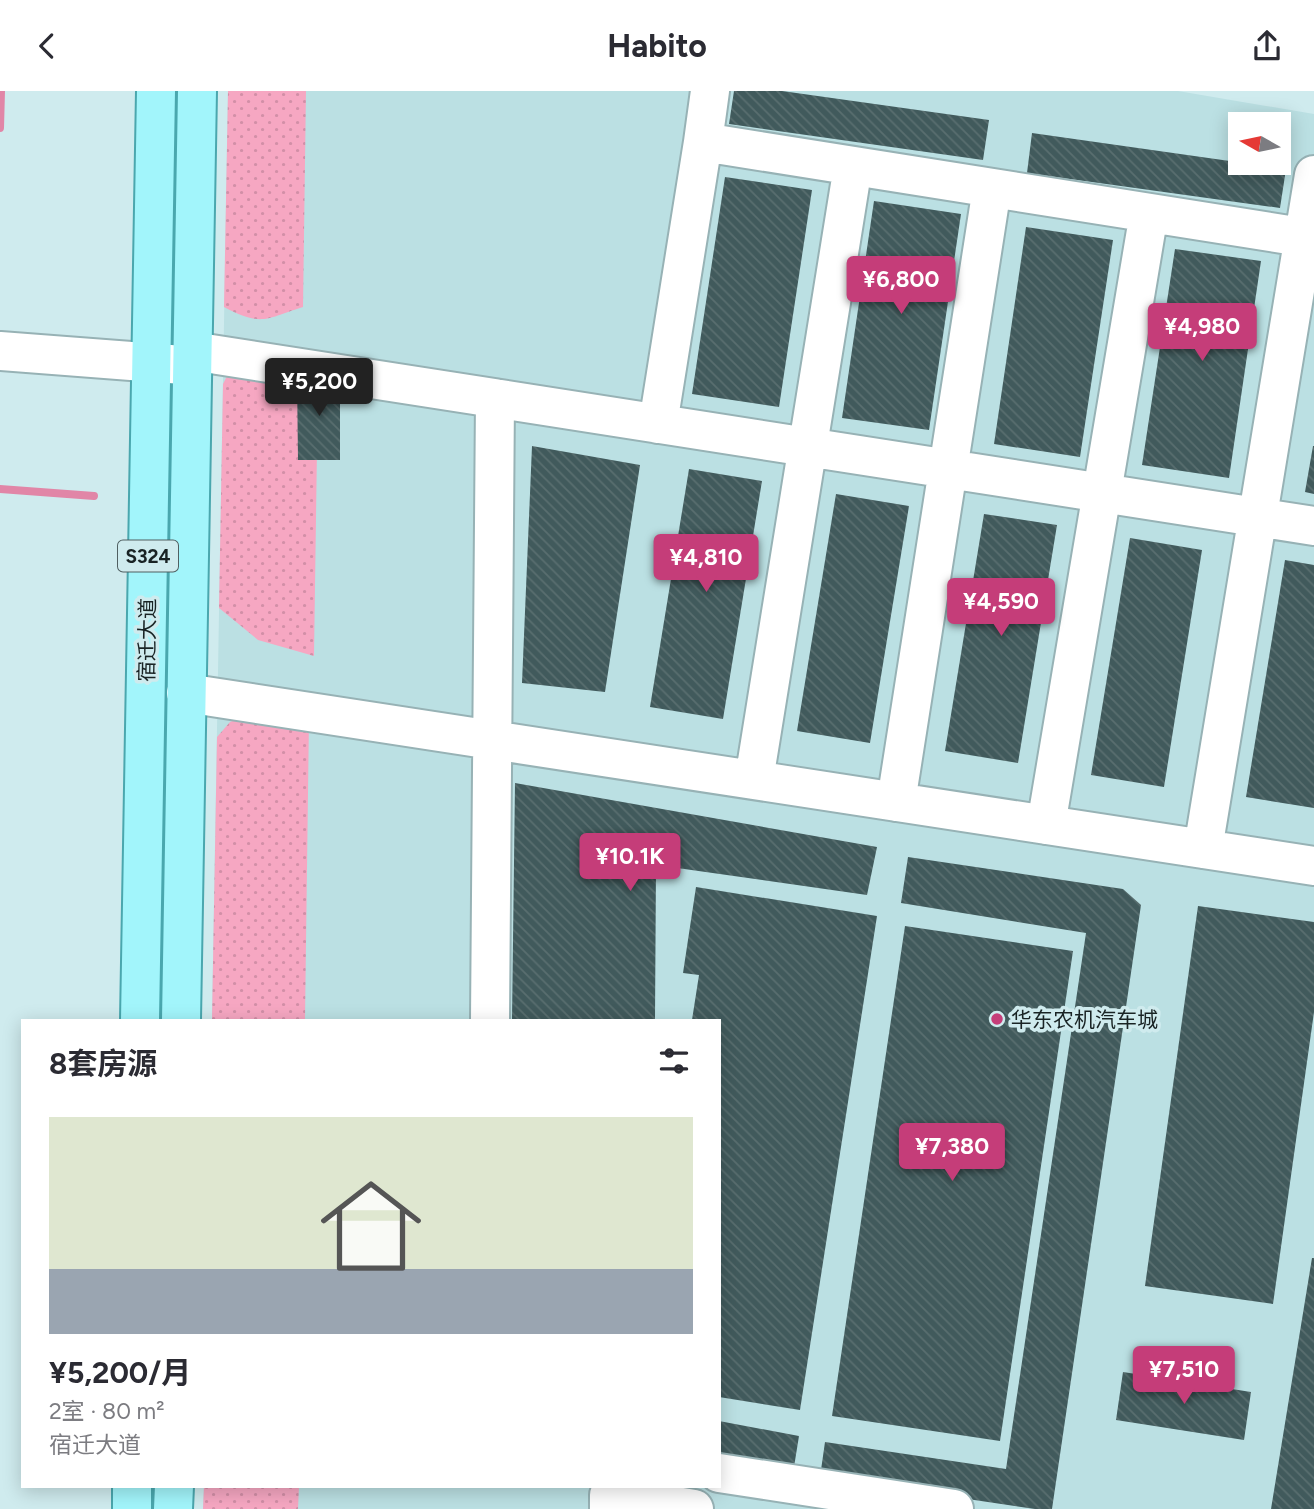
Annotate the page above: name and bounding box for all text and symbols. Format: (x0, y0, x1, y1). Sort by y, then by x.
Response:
icon: back (28, 27, 66, 65)
text: Habito (607, 27, 707, 65)
icon: share (1248, 27, 1286, 65)
north arrow (1228, 112, 1292, 175)
map controls (1228, 112, 1291, 175)
pin: ¥6,800 (844, 257, 958, 316)
text: ¥6,800 (863, 265, 939, 293)
pin: ¥4,980 (1145, 303, 1259, 363)
text: ¥4,980 (1164, 312, 1240, 340)
pin: ¥5,200 (262, 359, 376, 418)
text: ¥5,200 (281, 367, 357, 395)
pin: ¥4,810 (649, 535, 763, 594)
road number: S324 (118, 541, 178, 571)
text: ¥4,810 (670, 543, 742, 571)
pin: ¥4,590 (944, 579, 1058, 638)
text: ¥4,590 (963, 587, 1039, 615)
street label: 宿迁大道 (134, 598, 160, 682)
pin: ¥10.1K (573, 833, 687, 893)
text: ¥10.1K (595, 842, 665, 870)
place label: 华东农机汽车城 (1011, 1007, 1158, 1032)
marker: 华东农机汽车城 (989, 1011, 1005, 1027)
icon: filters (655, 1042, 693, 1080)
text: 8套房源 (49, 1045, 157, 1082)
pin: ¥7,380 (895, 1123, 1009, 1183)
text: ¥7,380 (915, 1132, 989, 1160)
icon: home (308, 1163, 434, 1289)
pin: ¥7,510 (1127, 1347, 1241, 1406)
text: ¥5,200/月 (49, 1354, 191, 1391)
text: ¥7,510 (1149, 1355, 1219, 1383)
text: 2室 · 80 m² (49, 1397, 164, 1425)
text: 宿迁大道 (49, 1431, 141, 1459)

